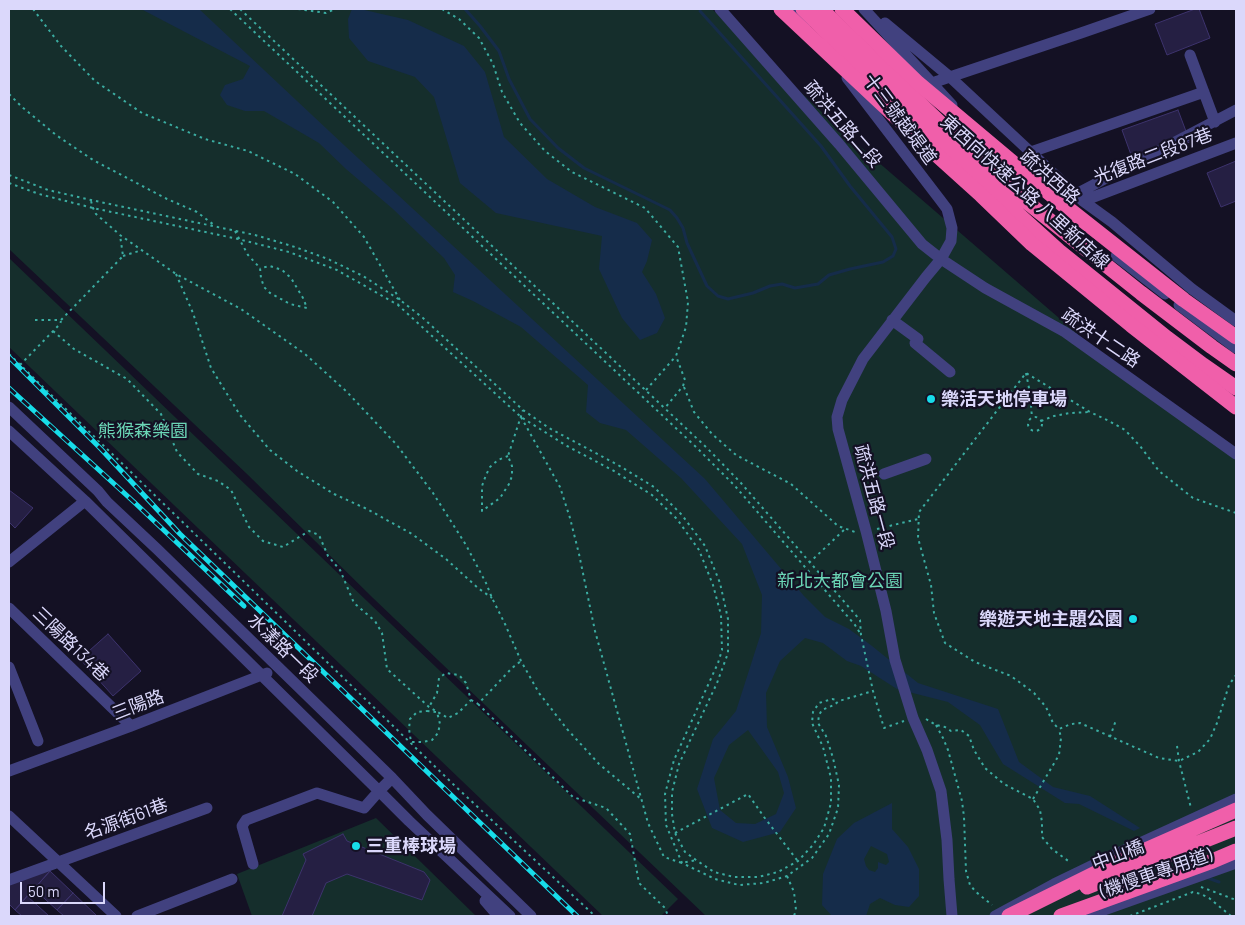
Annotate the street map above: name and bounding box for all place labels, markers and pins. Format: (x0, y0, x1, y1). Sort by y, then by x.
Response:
place label: 樂活天地停車場 (941, 388, 1067, 410)
marker: 樂活天地停車場 (925, 393, 937, 405)
place label: 樂遊天地主題公園 (979, 608, 1123, 630)
marker: 樂遊天地主題公園 (1127, 613, 1139, 625)
place label: 三重棒球場 (366, 835, 456, 857)
marker: 三重棒球場 (350, 840, 362, 852)

